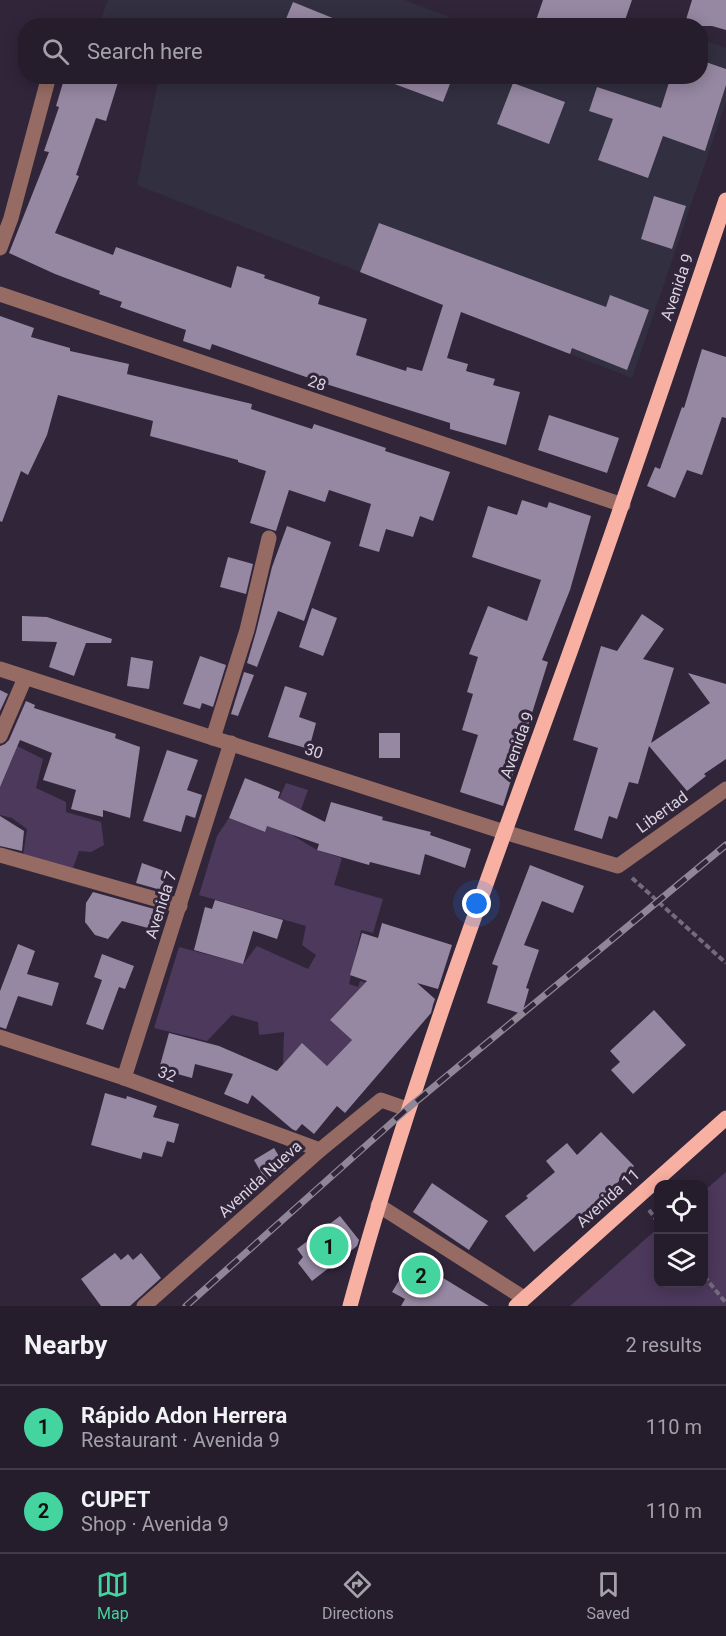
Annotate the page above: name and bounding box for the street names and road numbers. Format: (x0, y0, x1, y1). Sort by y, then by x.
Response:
street label: Avenida 9 (657, 251, 697, 323)
street label: 28 (305, 371, 329, 395)
street label: Avenida 9 (496, 709, 538, 781)
street label: 30 (303, 739, 325, 763)
street label: Libertad (633, 787, 691, 837)
street label: Avenida 7 (141, 869, 181, 941)
street label: 32 (155, 1062, 179, 1086)
street label: Avenida Nueva (214, 1137, 306, 1221)
street label: Avenida 11 (572, 1165, 644, 1231)

